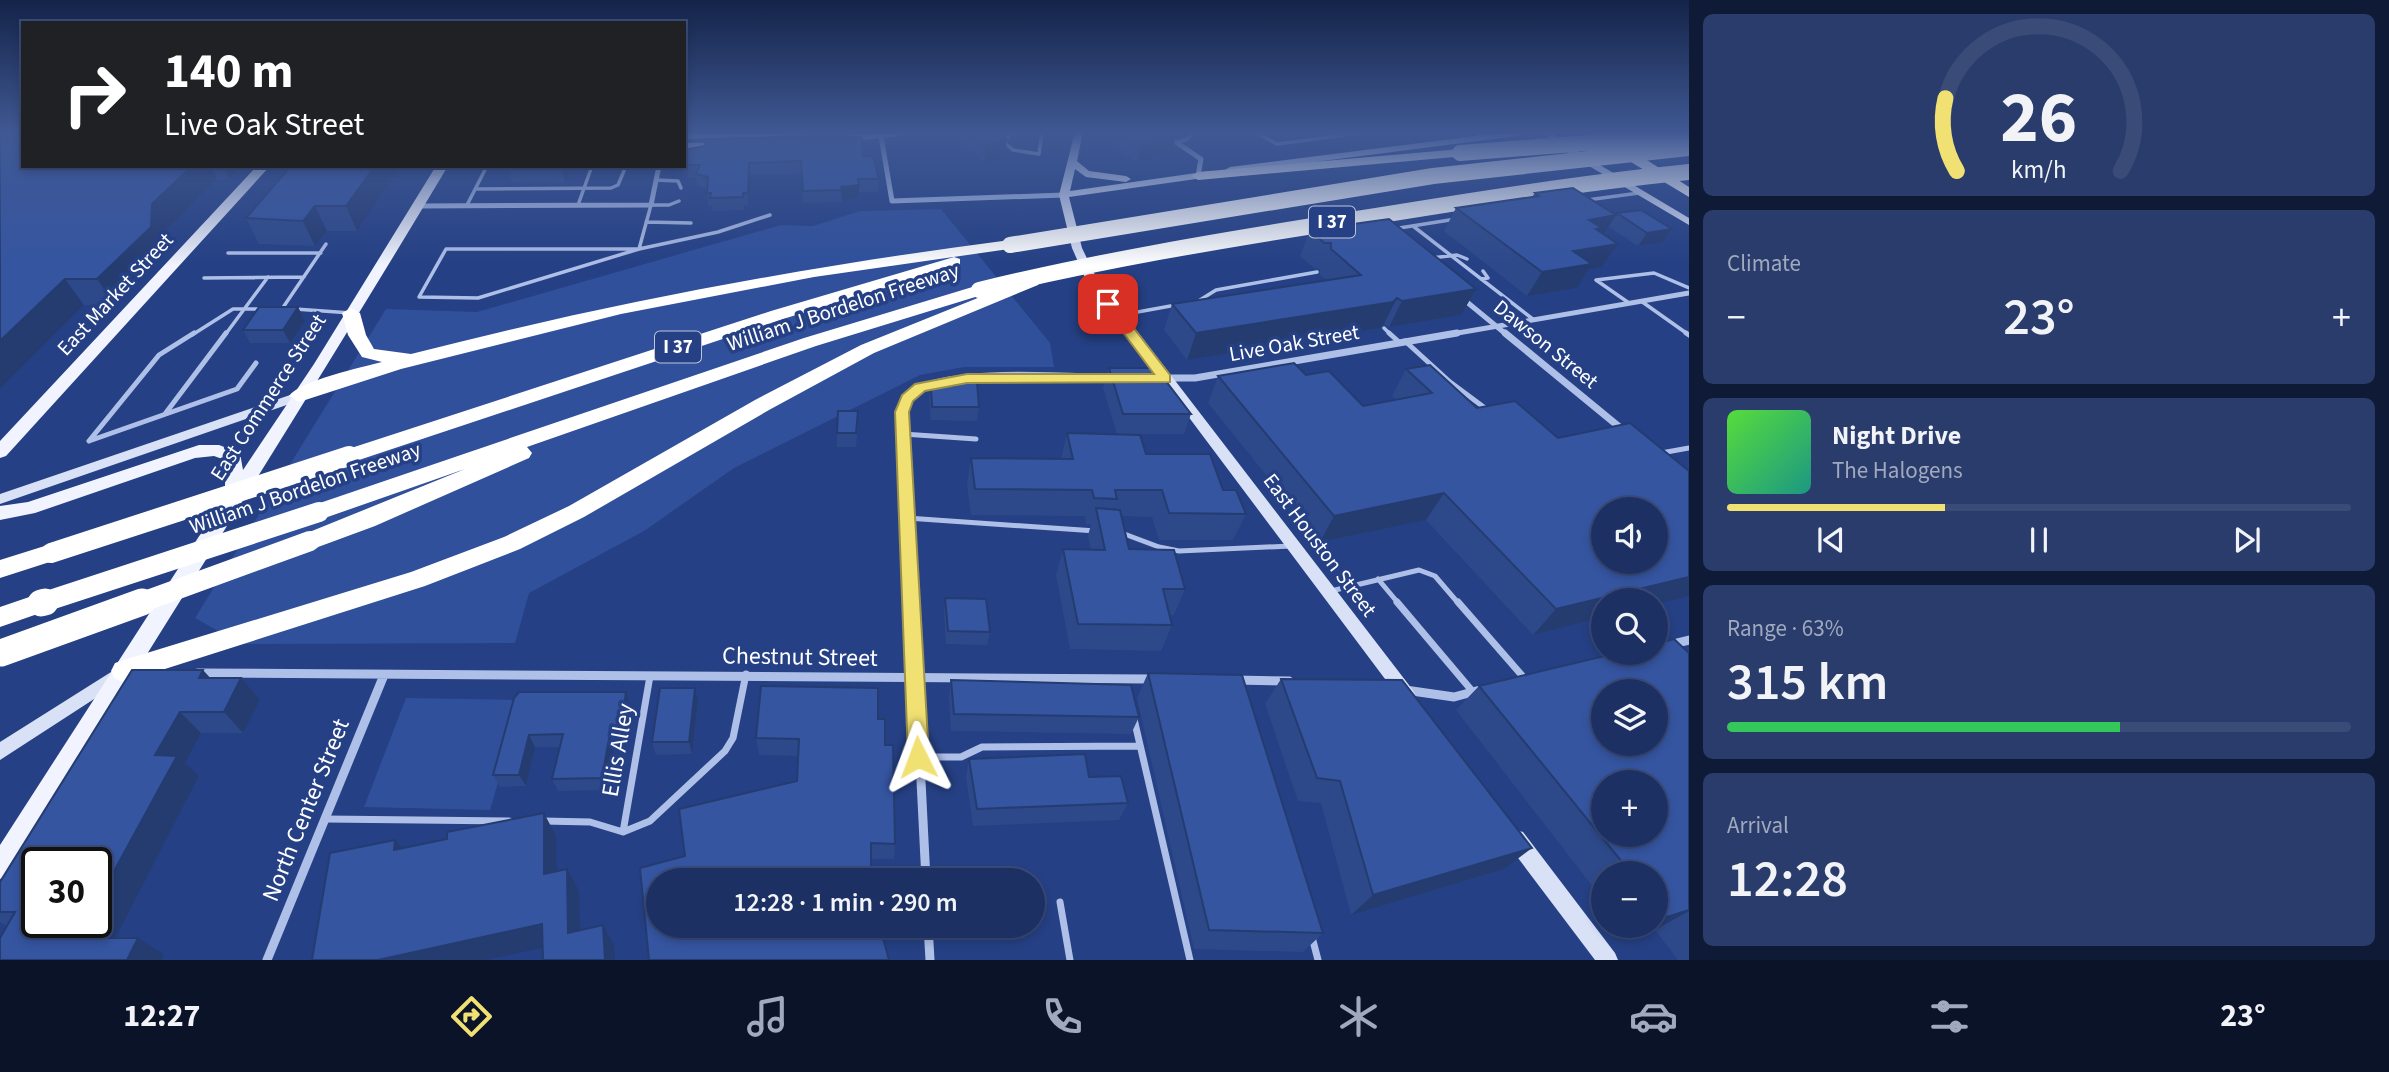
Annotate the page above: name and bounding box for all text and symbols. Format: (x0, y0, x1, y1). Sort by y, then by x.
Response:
text: 140 m (164, 37, 293, 107)
icon: right (49, 49, 140, 140)
text: 26 (2001, 66, 2077, 170)
text: Live Oak Street (164, 102, 364, 148)
text: km/h (2011, 152, 2067, 188)
road number: I 37 (1309, 206, 1355, 238)
street label: East Market Street (50, 226, 180, 362)
text: Climate (1727, 247, 1801, 280)
street label: William J Bordelon Freeway (723, 255, 963, 359)
pin (1078, 274, 1138, 334)
text: 23° (2003, 281, 2075, 355)
icon: arrive (1089, 285, 1127, 323)
text: − (1727, 291, 1746, 345)
text: + (2332, 291, 2351, 345)
street label: Dawson Street (1487, 292, 1605, 396)
street label: East Commerce Street (203, 308, 333, 486)
street label: Live Oak Street (1227, 317, 1361, 369)
road number: I 37 (655, 332, 701, 362)
text: Night Drive (1832, 417, 1961, 454)
street label: William J Bordelon Freeway (185, 434, 425, 542)
text: The Halogens (1832, 454, 1963, 487)
street label: East Houston Street (1256, 467, 1384, 623)
map controls (1591, 497, 1668, 938)
button: sound (1591, 497, 1668, 574)
icon: previous (1812, 521, 1850, 559)
icon: pause (2020, 521, 2058, 559)
icon: next (2228, 521, 2266, 559)
button: search (1591, 588, 1668, 665)
text: Range · 63% (1727, 612, 1844, 645)
street label: Chestnut Street (722, 638, 878, 676)
text: 315 km (1727, 646, 1888, 720)
button: layers (1591, 679, 1668, 756)
street label: Ellis Alley (593, 701, 643, 799)
street label: North Center Street (253, 713, 359, 907)
position arrow (881, 720, 955, 794)
button: + (1591, 770, 1668, 847)
text: Arrival (1727, 809, 1789, 842)
text: 12:28 (1727, 843, 1848, 917)
speed limit sign: 30 (21, 847, 112, 938)
button: − (1591, 861, 1668, 938)
text: 12:28 · 1 min · 290 m (733, 884, 958, 921)
icon: directions (447, 992, 496, 1041)
icon: music (743, 992, 792, 1041)
icon: phone (1038, 992, 1087, 1041)
icon: climate (1334, 992, 1383, 1041)
icon: car (1629, 992, 1678, 1041)
icon: filters (1925, 992, 1974, 1041)
text: 12:27 (123, 993, 200, 1039)
text: 23° (2220, 993, 2266, 1039)

